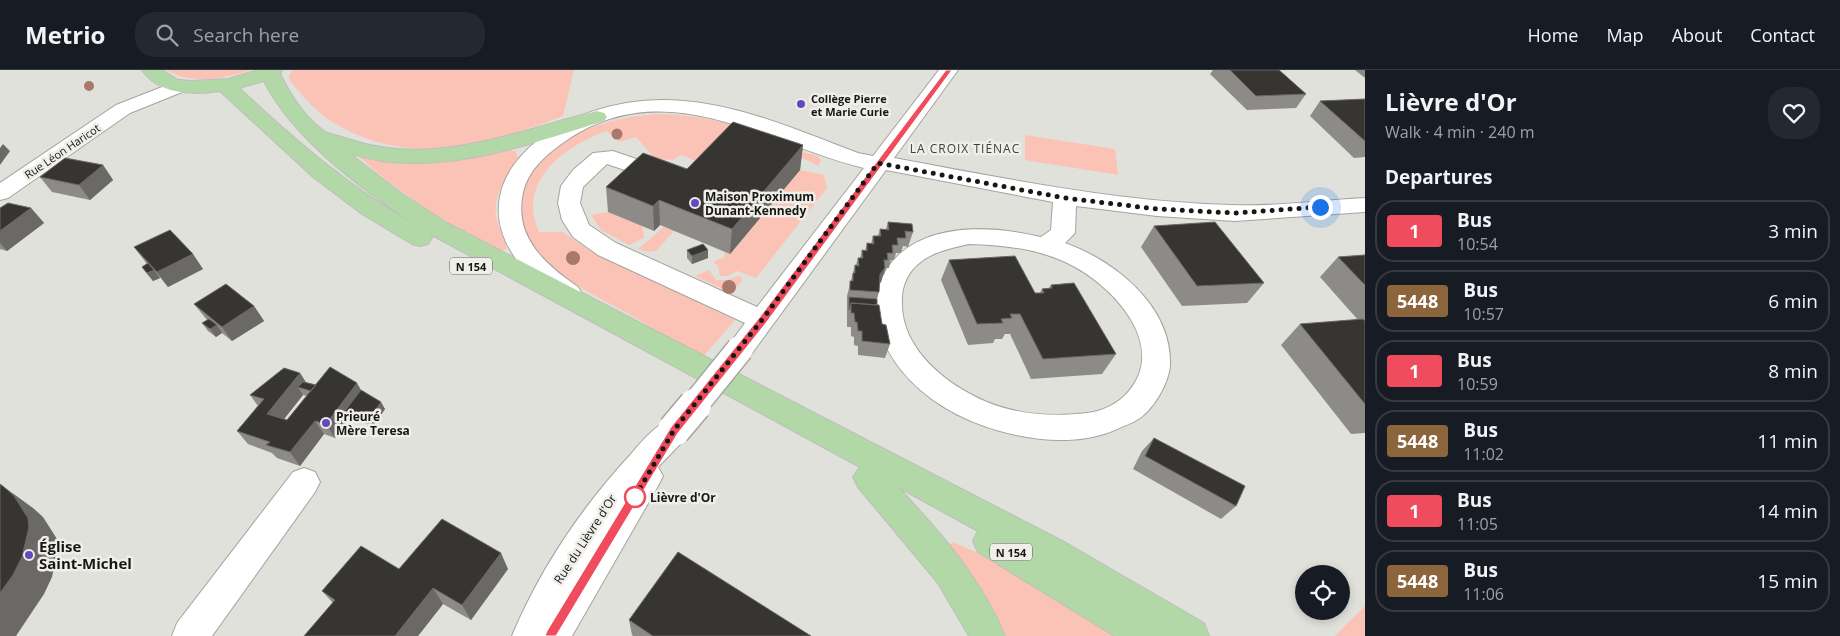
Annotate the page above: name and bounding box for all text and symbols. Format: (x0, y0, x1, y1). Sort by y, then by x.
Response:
search box (135, 12, 485, 57)
text: Metrio (25, 18, 105, 51)
icon: search (153, 21, 181, 49)
text: Search here (193, 22, 299, 48)
text: Home (1528, 23, 1578, 47)
text: Map (1606, 23, 1644, 47)
text: About (1672, 23, 1722, 47)
text: Contact (1750, 23, 1815, 47)
text: Lièvre d'Or (1385, 85, 1517, 118)
button: heart (1768, 87, 1820, 139)
place label: Collège Pierre et Marie Curie (811, 91, 889, 119)
marker: Collège Pierre et Marie Curie (795, 98, 807, 110)
street label: Rue Léon Haricot (21, 120, 103, 182)
text: Walk · 4 min · 240 m (1385, 121, 1535, 143)
district label: LA CROIX TIÉNAC (910, 140, 1020, 157)
text: Departures (1385, 164, 1492, 190)
place label: Maison Proximum Dunant-Kennedy (705, 188, 814, 219)
your location (1308, 195, 1333, 220)
marker: Maison Proximum Dunant-Kennedy (689, 197, 701, 209)
text: Bus (1457, 207, 1492, 233)
text: 3 min (1768, 218, 1818, 244)
text: 1 (1409, 219, 1420, 243)
text: 10:54 (1457, 233, 1498, 255)
road number: N 154 (450, 258, 492, 275)
text: Bus (1463, 277, 1498, 303)
text: 6 min (1768, 288, 1818, 314)
text: 5448 (1397, 289, 1438, 313)
text: 10:57 (1463, 303, 1504, 325)
text: Bus (1457, 347, 1492, 373)
text: 8 min (1768, 358, 1818, 384)
text: 1 (1409, 359, 1420, 383)
text: 10:59 (1457, 373, 1498, 395)
place label: Prieuré Mère Teresa (336, 408, 410, 439)
marker: Prieuré Mère Teresa (320, 417, 332, 429)
text: Bus (1463, 417, 1498, 443)
text: 11 min (1757, 428, 1818, 454)
text: 5448 (1397, 429, 1438, 453)
text: 11:02 (1463, 443, 1504, 465)
marker: Lièvre d'Or (624, 486, 646, 508)
text: Bus (1457, 487, 1492, 513)
place label: Lièvre d'Or (650, 489, 716, 506)
street label: Rue du Lièvre d'Or (550, 491, 620, 587)
text: 14 min (1757, 498, 1818, 524)
text: 1 (1409, 499, 1420, 523)
text: 11:05 (1457, 513, 1498, 535)
place label: Église Saint-Michel (39, 536, 132, 573)
road number: N 154 (990, 544, 1032, 561)
marker: Église Saint-Michel (23, 549, 35, 561)
text: Bus (1463, 557, 1498, 583)
map controls (1295, 565, 1350, 620)
button: locate (1295, 565, 1350, 620)
text: 15 min (1757, 568, 1818, 594)
text: 5448 (1397, 569, 1438, 593)
text: 11:06 (1463, 583, 1504, 605)

